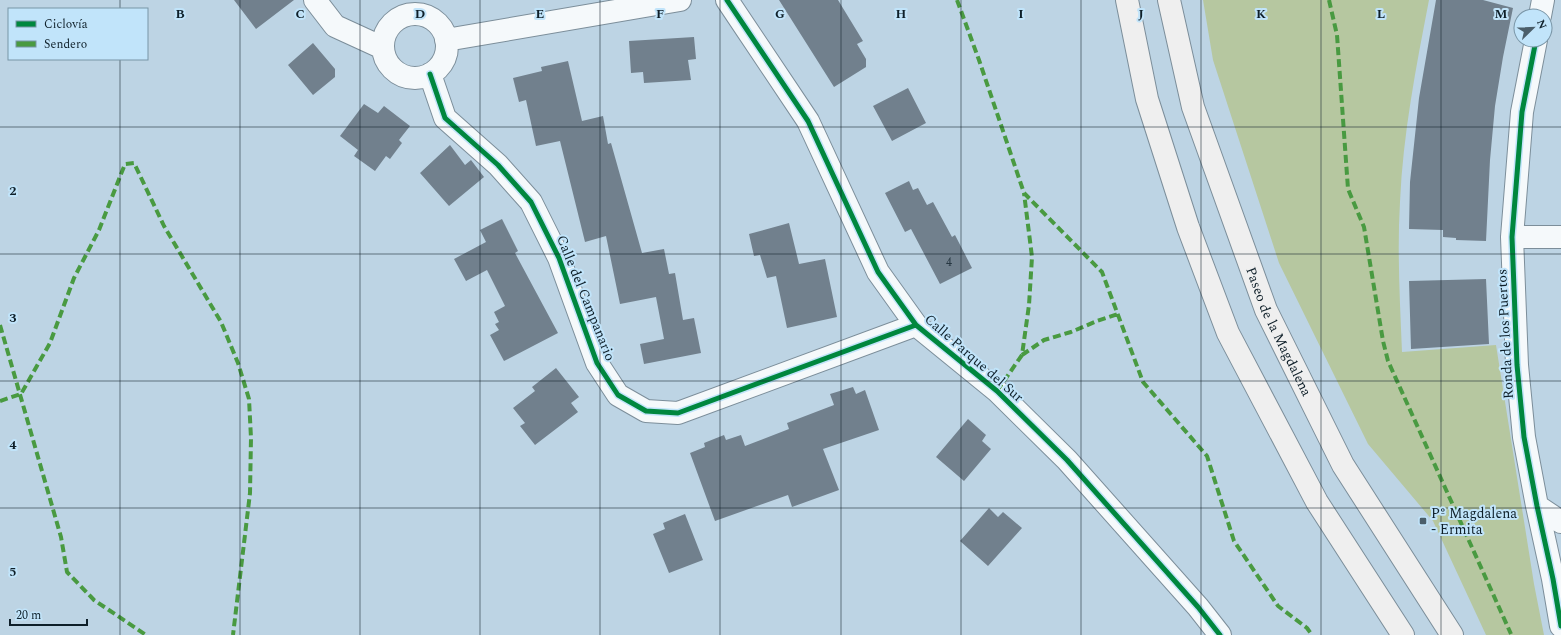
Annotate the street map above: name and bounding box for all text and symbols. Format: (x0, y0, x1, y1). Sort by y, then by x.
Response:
text: B (175, 4, 185, 24)
text: C (295, 4, 305, 24)
text: D (415, 4, 425, 24)
text: E (536, 4, 545, 24)
text: F (656, 4, 664, 24)
text: G (775, 4, 785, 24)
text: H (896, 4, 907, 24)
text: I (1018, 4, 1024, 24)
text: J (1138, 4, 1144, 24)
text: K (1256, 4, 1266, 24)
text: L (1377, 4, 1385, 24)
text: M (1495, 4, 1508, 24)
legend (8, 8, 148, 60)
north arrow (1513, 8, 1553, 48)
text: Ciclovía (44, 15, 88, 34)
text: N (1532, 17, 1551, 32)
text: Sendero (44, 35, 87, 54)
text: 2 (9, 181, 17, 201)
street label: Calle del Campanario (551, 232, 621, 364)
house number: 4 (946, 253, 952, 272)
street label: Paseo de la Magdalena (1241, 264, 1318, 400)
street label: Ronda de los Puertos (1491, 268, 1519, 400)
text: 3 (9, 308, 17, 328)
street label: Calle Parque del Sur (920, 309, 1029, 407)
text: 4 (9, 435, 17, 455)
place label: Pº Magdalena - Ermita (1431, 503, 1517, 540)
marker: Pº Magdalena - Ermita (1418, 516, 1428, 526)
text: 5 (9, 562, 17, 582)
scale bar (10, 601, 87, 627)
text: 20 m (16, 606, 41, 625)

